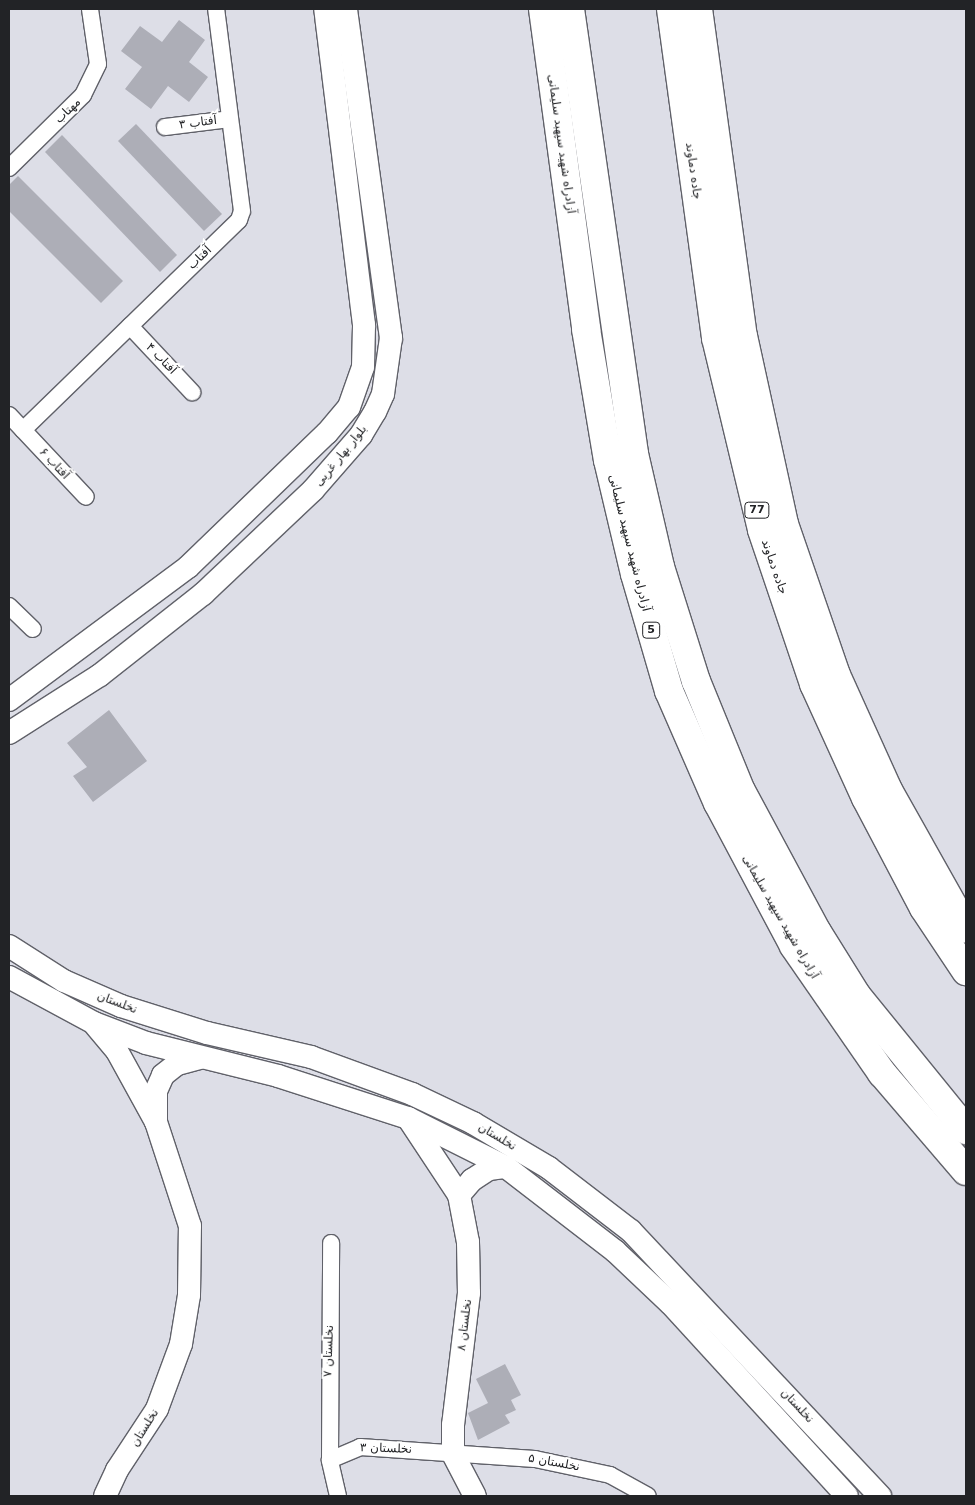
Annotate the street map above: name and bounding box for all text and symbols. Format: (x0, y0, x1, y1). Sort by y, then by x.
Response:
street label: آزادراه شهید سپهبد سلیمانی (544, 73, 578, 215)
street label: مهتاب (52, 95, 84, 127)
street label: آفتاب ۳ (178, 114, 218, 132)
street label: جاده دماوند (682, 142, 704, 200)
street label: آفتاب (185, 243, 215, 273)
street label: آفتاب ۴ (143, 340, 179, 378)
street label: بلوار بهار غربی (312, 422, 370, 490)
street label: آفتاب ۶ (36, 445, 72, 483)
street label: آزادراه شهید سپهبد سلیمانی (605, 473, 653, 613)
road number: 77 (743, 502, 771, 518)
street label: جاده دماوند (758, 538, 790, 596)
road number: 5 (641, 622, 661, 638)
street label: آزادراه شهید سپهبد سلیمانی (739, 852, 821, 982)
street label: نخلستان (95, 989, 139, 1017)
street label: نخلستان (475, 1120, 519, 1154)
street label: نخلستان ۸ (455, 1298, 475, 1352)
street label: نخلستان ۷ (321, 1325, 337, 1377)
street label: نخلستان (777, 1386, 817, 1426)
street label: نخلستان (128, 1406, 162, 1450)
street label: نخلستان ۳ (360, 1441, 412, 1457)
street label: نخلستان ۵ (527, 1451, 581, 1475)

